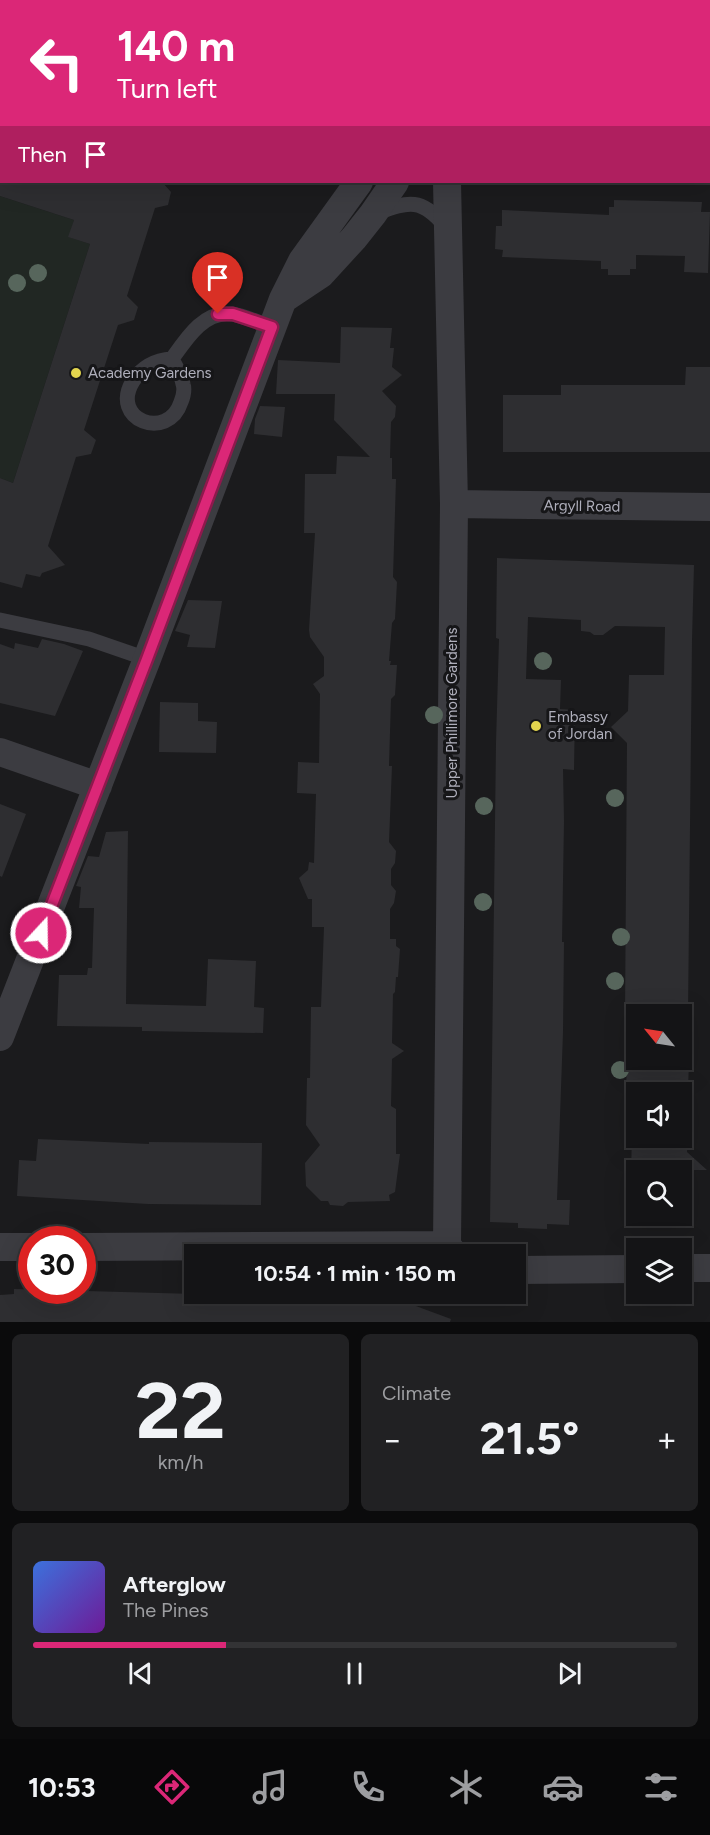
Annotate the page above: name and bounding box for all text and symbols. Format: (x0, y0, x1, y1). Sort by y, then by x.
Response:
text: 140 m (117, 21, 235, 72)
icon: left (18, 24, 96, 102)
text: Turn left (117, 72, 217, 105)
icon: arrive (79, 138, 112, 171)
text: Then (18, 141, 67, 168)
pin (192, 252, 243, 314)
icon: arrive (201, 261, 234, 294)
place label: Academy Gardens (88, 364, 212, 382)
marker: Academy Gardens (69, 366, 83, 380)
street label: Argyll Road (543, 496, 621, 516)
street label: Upper Phillimore Gardens (443, 628, 461, 798)
place label: Embassy of Jordan (548, 708, 612, 743)
marker: Embassy of Jordan (529, 719, 543, 733)
position arrow (9, 901, 73, 965)
north arrow (626, 1004, 692, 1070)
map controls (626, 1004, 692, 1304)
button: sound (626, 1082, 692, 1148)
button: search (626, 1160, 692, 1226)
speed limit sign: 30 (18, 1226, 96, 1304)
button: layers (626, 1238, 692, 1304)
text: 10:54 · 1 min · 150 m (254, 1260, 456, 1287)
text: 22 (135, 1364, 226, 1458)
text: Climate (382, 1381, 451, 1405)
text: 21.5° (480, 1411, 579, 1465)
text: − (382, 1420, 403, 1459)
text: + (656, 1420, 677, 1459)
text: km/h (158, 1450, 203, 1474)
text: Afterglow (123, 1571, 226, 1598)
text: The Pines (123, 1598, 209, 1622)
icon: previous (124, 1657, 157, 1690)
icon: pause (338, 1657, 371, 1690)
icon: next (553, 1657, 586, 1690)
icon: directions (151, 1766, 193, 1808)
icon: music (249, 1766, 291, 1808)
icon: phone (347, 1766, 389, 1808)
icon: climate (445, 1766, 487, 1808)
icon: car (542, 1766, 584, 1808)
icon: filters (640, 1766, 682, 1808)
text: 10:53 (28, 1771, 96, 1804)

